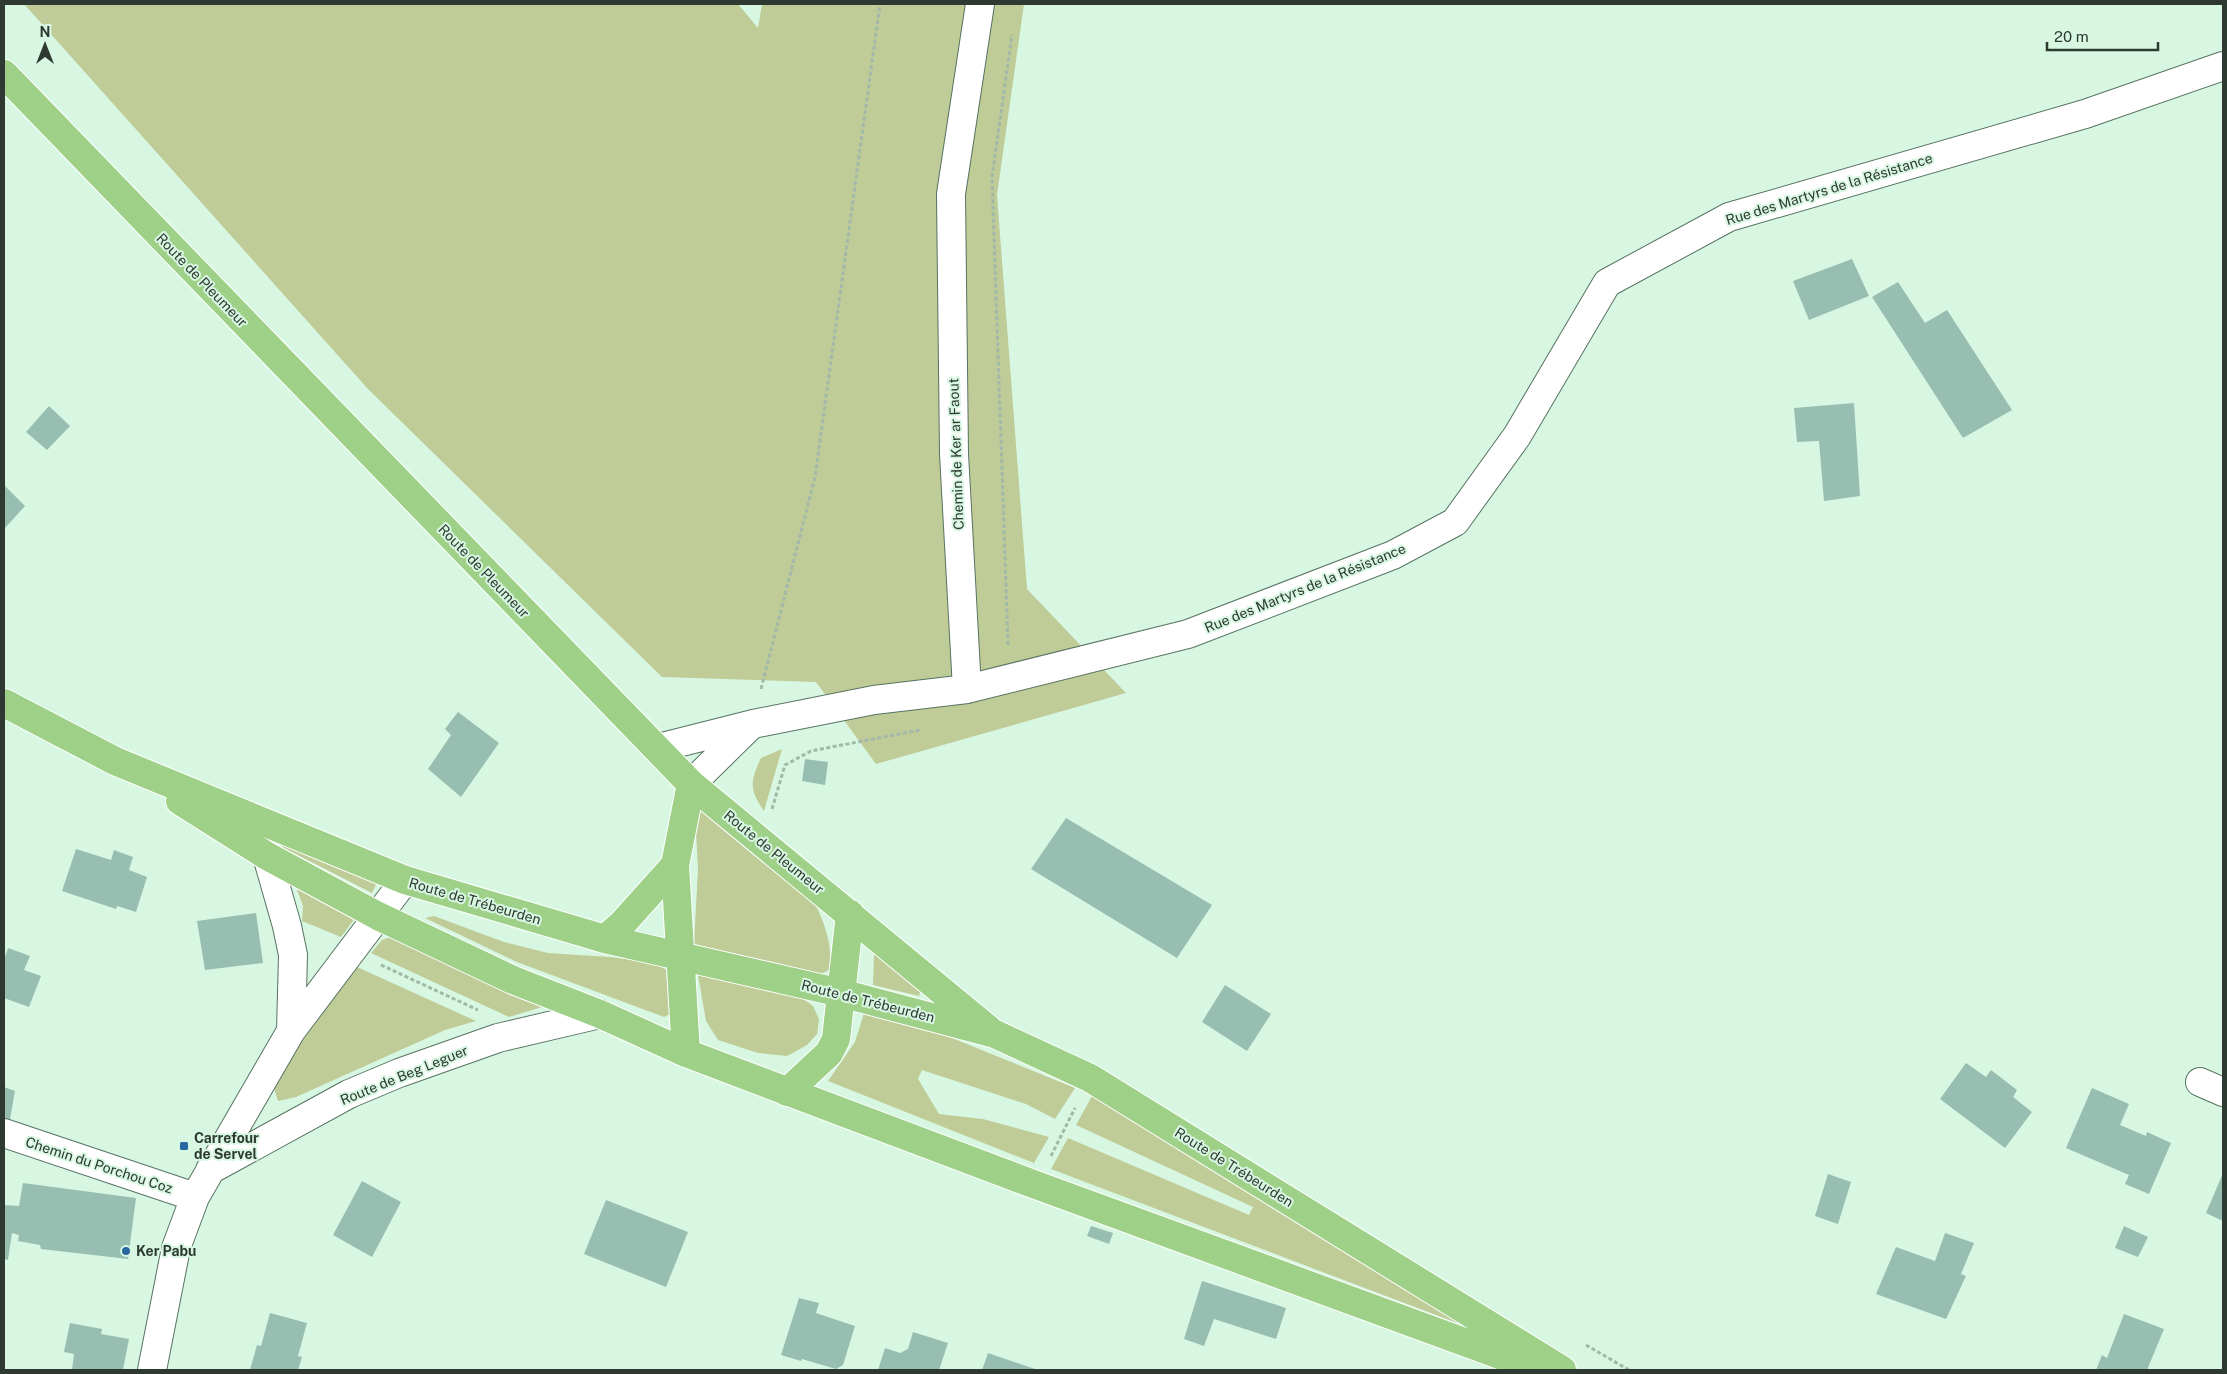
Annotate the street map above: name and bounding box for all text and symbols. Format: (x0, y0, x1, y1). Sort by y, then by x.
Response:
north arrow (20, 20, 70, 70)
scale bar (2047, 20, 2158, 52)
text: N (40, 24, 50, 40)
text: 20 m (2054, 28, 2089, 45)
street label: Rue des Martyrs de la Résistance (1724, 150, 1934, 228)
street label: Route de Pleumeur (153, 230, 251, 330)
street label: Chemin de Ker ar Faout (945, 378, 967, 530)
street label: Route de Pleumeur (435, 521, 533, 621)
street label: Rue des Martyrs de la Résistance (1202, 540, 1408, 636)
street label: Route de Pleumeur (721, 807, 827, 897)
street label: Route de Trébeurden (407, 874, 543, 928)
street label: Route de Trébeurden (800, 977, 936, 1025)
street label: Route de Beg Leguer (338, 1042, 470, 1108)
street label: Route de Trébeurden (1172, 1124, 1296, 1210)
place label: Carrefour de Servel (194, 1130, 259, 1162)
street label: Chemin du Porchou Coz (23, 1134, 175, 1196)
marker: Carrefour de Servel (178, 1140, 190, 1152)
place label: Ker Pabu (136, 1243, 196, 1259)
marker: Ker Pabu (120, 1245, 132, 1257)

